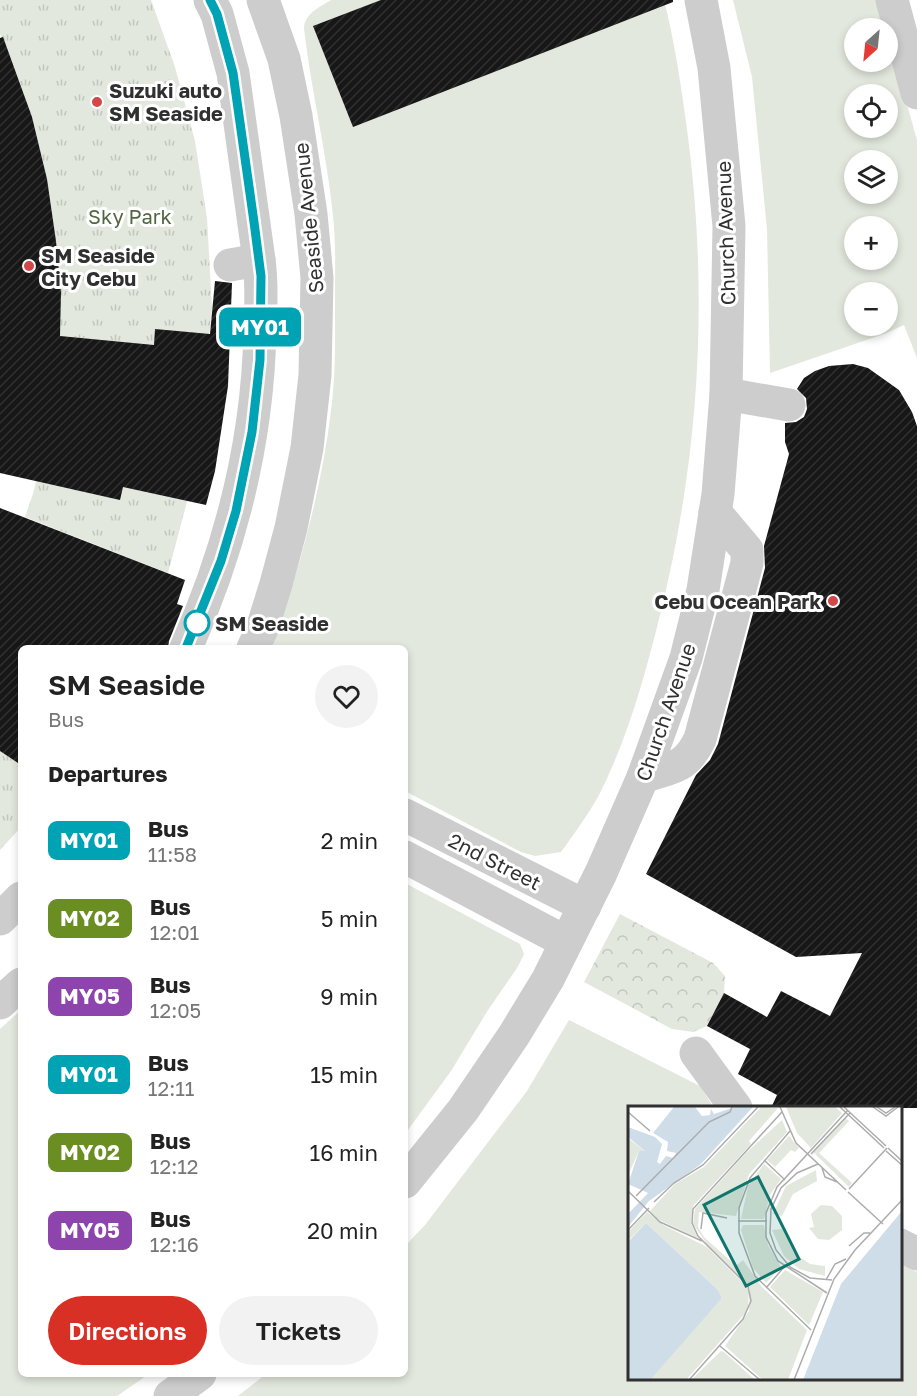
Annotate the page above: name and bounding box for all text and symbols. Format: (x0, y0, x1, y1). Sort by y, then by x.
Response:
north arrow (844, 18, 898, 72)
map controls (844, 18, 898, 336)
place label: Suzuki auto SM Seaside (109, 78, 223, 125)
button: locate (844, 84, 898, 138)
marker: Suzuki auto SM Seaside (90, 95, 104, 109)
street label: Seaside Avenue (288, 142, 328, 294)
button: layers (844, 150, 898, 204)
street label: Church Avenue (710, 160, 740, 306)
park label: Sky Park (88, 204, 172, 228)
button: + (844, 216, 898, 270)
place label: SM Seaside City Cebu (41, 243, 155, 290)
marker: SM Seaside City Cebu (22, 259, 36, 273)
button: − (844, 282, 898, 336)
line badge: MY01 (218, 308, 302, 346)
text: MY01 (231, 314, 289, 340)
place label: Cebu Ocean Park (654, 589, 821, 613)
marker: Cebu Ocean Park (826, 594, 840, 608)
marker: SM Seaside (184, 610, 210, 636)
place label: SM Seaside (215, 611, 329, 635)
street label: Church Avenue (630, 640, 700, 784)
button: heart (315, 665, 378, 728)
text: SM Seaside (48, 668, 205, 701)
text: Bus (48, 707, 84, 731)
text: Departures (48, 760, 167, 787)
text: Bus (148, 815, 189, 842)
text: MY01 (60, 827, 118, 853)
text: 2 min (321, 827, 378, 854)
street label: 2nd Street (445, 828, 545, 894)
text: 11:58 (148, 842, 197, 866)
text: Bus (150, 893, 191, 920)
text: MY02 (60, 905, 120, 931)
text: 5 min (321, 905, 378, 932)
text: 12:01 (150, 920, 199, 944)
text: Bus (150, 971, 191, 998)
text: MY05 (60, 983, 120, 1009)
text: 9 min (320, 983, 378, 1010)
text: 12:05 (150, 998, 201, 1022)
text: Bus (148, 1049, 189, 1076)
text: MY01 (60, 1061, 118, 1087)
text: 15 min (310, 1061, 378, 1088)
text: 12:11 (148, 1076, 195, 1100)
inset map (628, 1106, 902, 1381)
text: Bus (150, 1127, 191, 1154)
text: MY02 (60, 1139, 120, 1165)
text: 16 min (310, 1139, 378, 1166)
text: 12:12 (150, 1154, 198, 1178)
text: Bus (150, 1205, 191, 1232)
text: MY05 (60, 1217, 120, 1243)
text: 20 min (307, 1217, 378, 1244)
text: 12:16 (150, 1232, 199, 1256)
button: Directions (48, 1296, 207, 1365)
button: Tickets (219, 1296, 378, 1365)

